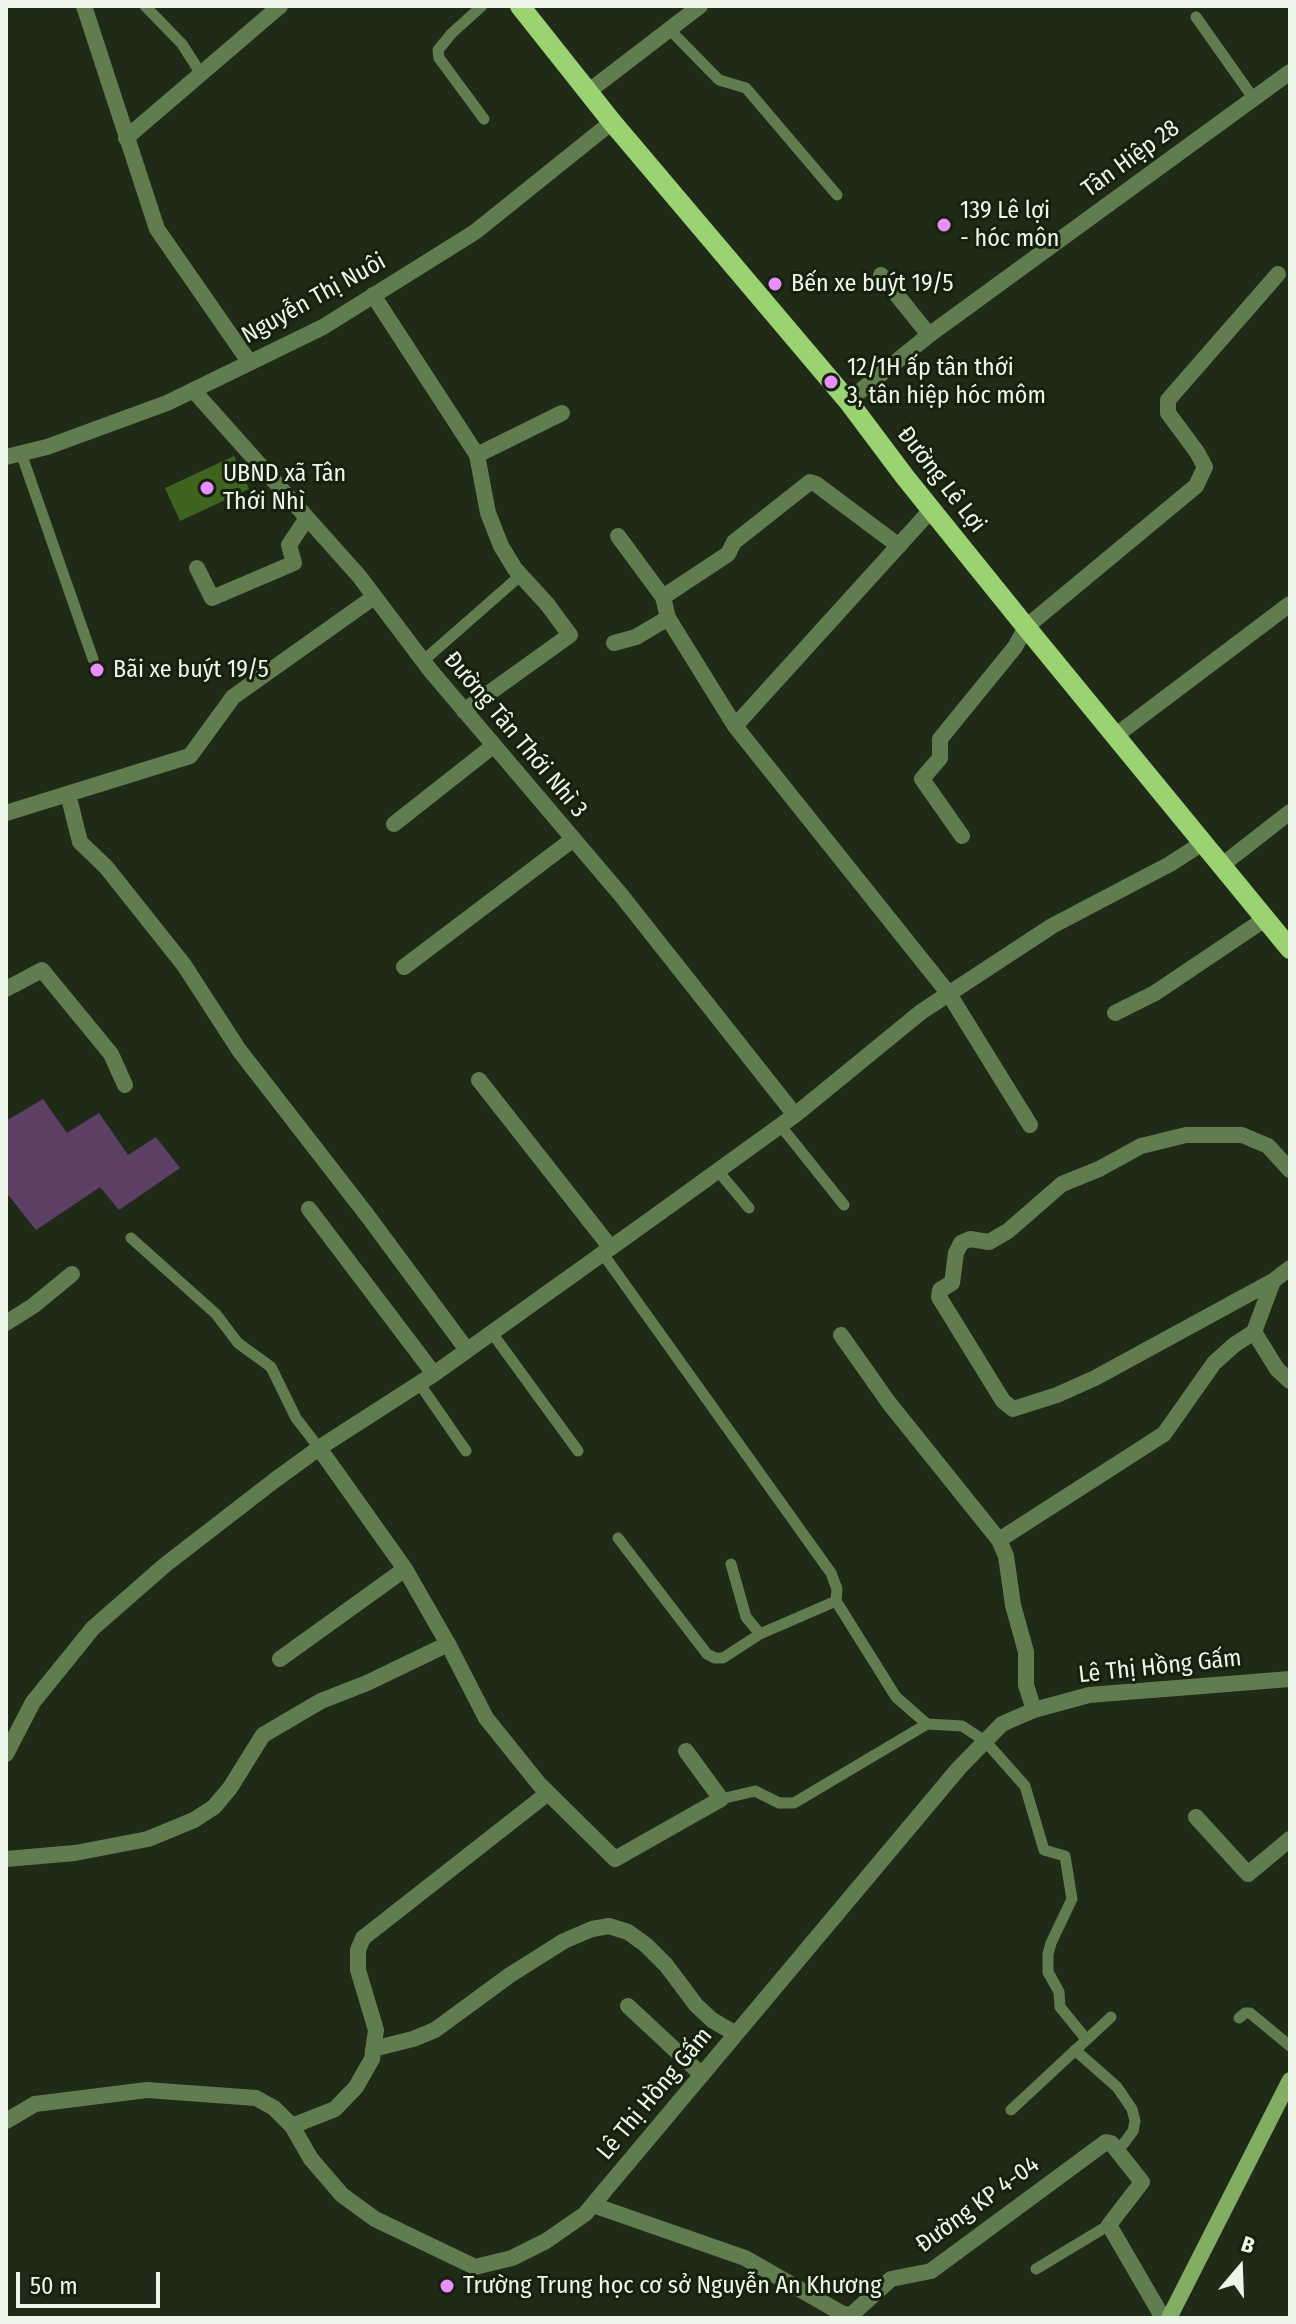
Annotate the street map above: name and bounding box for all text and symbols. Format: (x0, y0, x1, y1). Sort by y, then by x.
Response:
street label: Tân Hiệp 28 (1077, 114, 1185, 204)
place label: 139 Lê lợi - hóc môn (960, 197, 1059, 253)
marker: 139 Lê lợi - hóc môn (935, 216, 953, 234)
street label: Nguyễn Thị Nuôi (237, 248, 391, 350)
place label: Bến xe buýt 19/5 (791, 270, 953, 298)
marker: Bến xe buýt 19/5 (766, 275, 784, 293)
place label: 12/1H ấp tân thới 3, tân hiệp hóc môm (847, 354, 1046, 410)
marker: 12/1H ấp tân thới 3, tân hiệp hóc môm (822, 373, 840, 391)
street label: Đường Lê Lợi (891, 421, 991, 539)
place label: UBND xã Tân Thới Nhì (223, 460, 346, 516)
marker: UBND xã Tân Thới Nhì (198, 479, 216, 497)
street label: Đường Tân Thới Nhì 3 (437, 646, 593, 824)
place label: Bãi xe buýt 19/5 (113, 656, 269, 684)
marker: Bãi xe buýt 19/5 (88, 661, 106, 679)
street label: Lê Thị Hồng Gấm (1077, 1644, 1243, 1690)
street label: Lê Thị Hồng Gấm (591, 2022, 719, 2166)
street label: Đường KP 4-04 (911, 2151, 1045, 2259)
north arrow (1200, 2228, 1280, 2308)
text: B (1238, 2230, 1258, 2260)
scale bar (20, 2256, 164, 2306)
text: 50 m (30, 2272, 78, 2300)
place label: Trường Trung học cơ sở Nguyễn An Khương (463, 2272, 881, 2300)
marker: Trường Trung học cơ sở Nguyễn An Khương (438, 2277, 456, 2295)

